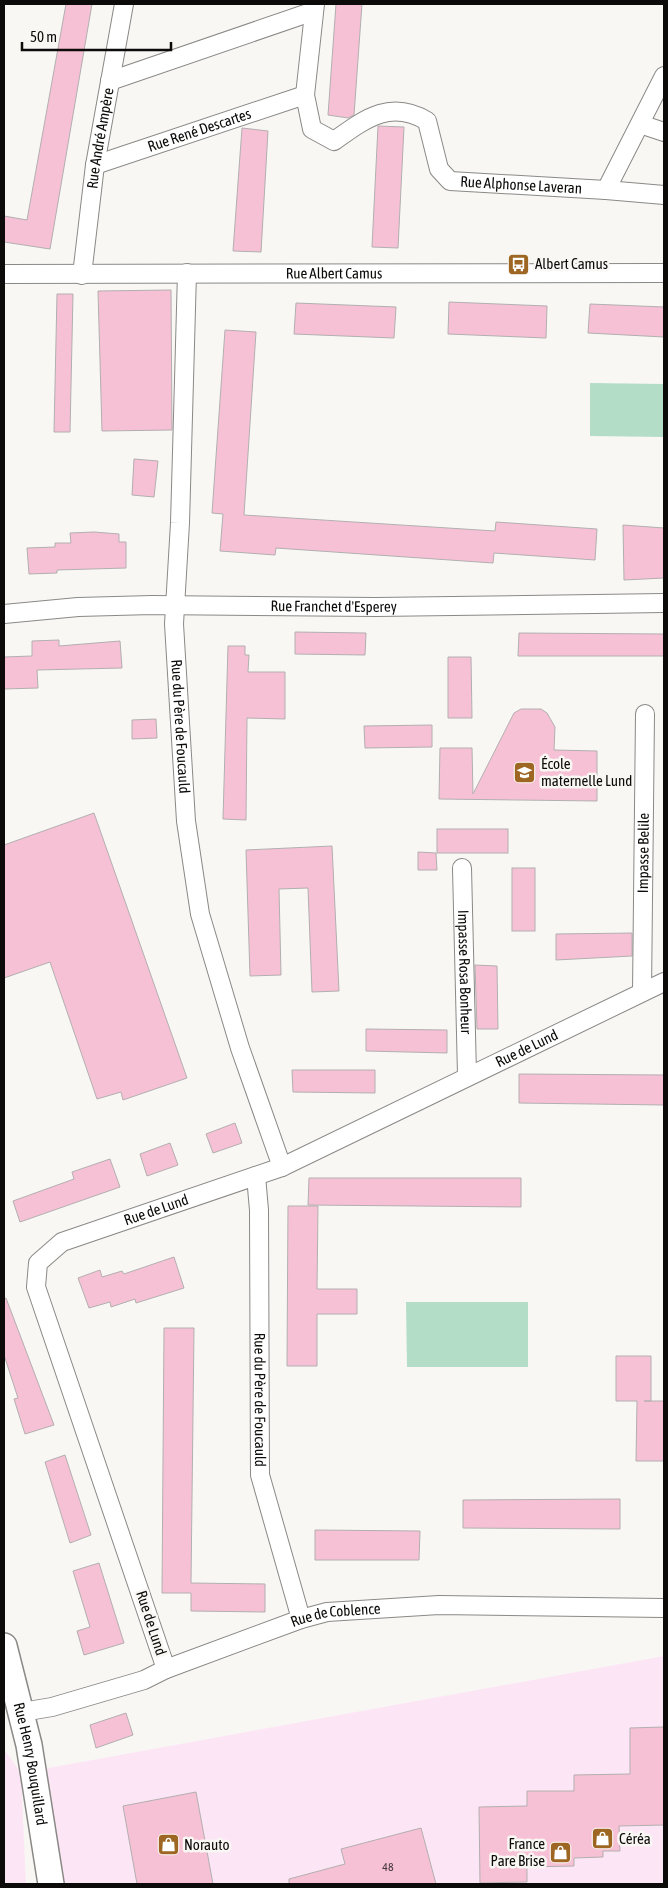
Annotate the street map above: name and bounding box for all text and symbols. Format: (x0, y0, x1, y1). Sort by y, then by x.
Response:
scale bar (22, 20, 171, 52)
text: 50 m (30, 28, 57, 45)
street label: Rue André Ampère (83, 86, 117, 190)
street label: Rue René Descartes (145, 105, 253, 155)
street label: Rue Alphonse Laveran (460, 173, 583, 197)
bus stop icon: Albert Camus (507, 252, 531, 276)
place label: Albert Camus (535, 255, 608, 272)
street label: Rue Albert Camus (286, 264, 382, 282)
street label: Rue Franchet d'Esperey (270, 597, 397, 615)
street label: Rue du Père de Foucauld (168, 659, 193, 794)
place label: École maternelle Lund (541, 755, 632, 789)
school or university icon: École maternelle Lund (513, 761, 537, 785)
street label: Impasse Belile (634, 813, 652, 893)
street label: Impasse Rosa Bonheur (455, 910, 475, 1035)
street label: Rue de Lund (493, 1026, 561, 1070)
street label: Rue de Lund (122, 1191, 191, 1228)
street label: Rue du Père de Foucauld (251, 1333, 269, 1467)
street label: Rue de Lund (133, 1588, 170, 1657)
street label: Rue de Coblence (288, 1600, 381, 1630)
street label: Rue Henry Bouquillard (11, 1701, 51, 1827)
shop icon: Céréa (591, 1827, 615, 1851)
place label: Céréa (619, 1830, 651, 1847)
shop icon: Norauto (156, 1833, 180, 1857)
place label: France Pare Brise (491, 1835, 545, 1869)
place label: Norauto (184, 1836, 229, 1853)
shop icon: France Pare Brise (549, 1841, 573, 1865)
house number: 48 (382, 1860, 394, 1874)

